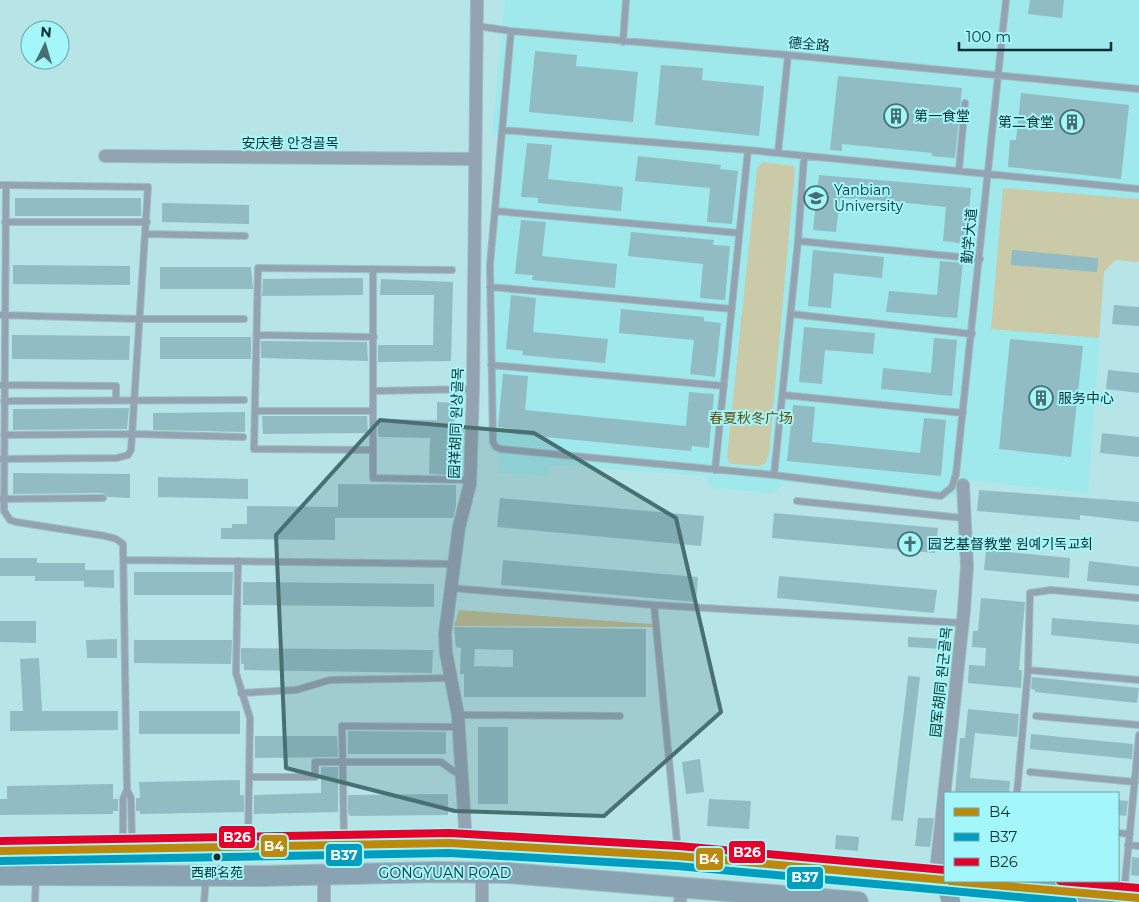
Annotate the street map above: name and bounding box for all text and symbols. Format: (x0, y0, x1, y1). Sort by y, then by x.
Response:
north arrow (20, 20, 70, 70)
scale bar (959, 20, 1112, 52)
text: N (40, 23, 53, 42)
text: 100 m (966, 27, 1011, 46)
street label: 德全路 (787, 33, 831, 55)
building icon: 第一食堂 (883, 103, 909, 129)
place label: 第一食堂 (914, 107, 970, 125)
building icon: 第二食堂 (1059, 109, 1085, 135)
place label: 第二食堂 (998, 113, 1054, 131)
street label: 安庆巷 안경골목 (241, 134, 339, 152)
place label: Yanbian University (834, 181, 903, 215)
school or university icon: Yanbian University (803, 185, 829, 211)
street label: 勤学大道 (958, 207, 980, 265)
street label: 园祥胡同 원상골목 (445, 367, 467, 479)
building icon: 服务中心 (1028, 385, 1054, 411)
place label: 服务中心 (1058, 389, 1114, 407)
park label: 春夏秋冬广场 (709, 409, 793, 427)
church icon: 园艺基督教堂 원예기독교회 (897, 531, 923, 557)
place label: 园艺基督教堂 원예기독교회 (928, 535, 1093, 553)
street label: 园军胡同 원군골목 (926, 626, 956, 738)
legend (944, 792, 1119, 882)
text: B4 (989, 802, 1010, 821)
line badge: B26 (218, 825, 256, 849)
text: B37 (989, 827, 1018, 846)
text: B26 (223, 828, 251, 846)
line badge: B4 (260, 834, 288, 858)
text: B4 (264, 837, 285, 855)
line badge: B26 (728, 840, 766, 864)
line badge: B37 (325, 843, 363, 867)
text: B26 (733, 843, 761, 861)
text: B37 (330, 846, 358, 864)
line badge: B4 (695, 847, 724, 871)
text: B4 (699, 850, 720, 868)
marker: 西郡名苑 (212, 852, 222, 862)
text: B26 (989, 852, 1018, 871)
place label: 西郡名苑 (191, 864, 243, 880)
street label: GONGYUAN ROAD (379, 864, 511, 882)
line badge: B37 (786, 866, 824, 890)
text: B37 (791, 868, 819, 886)

